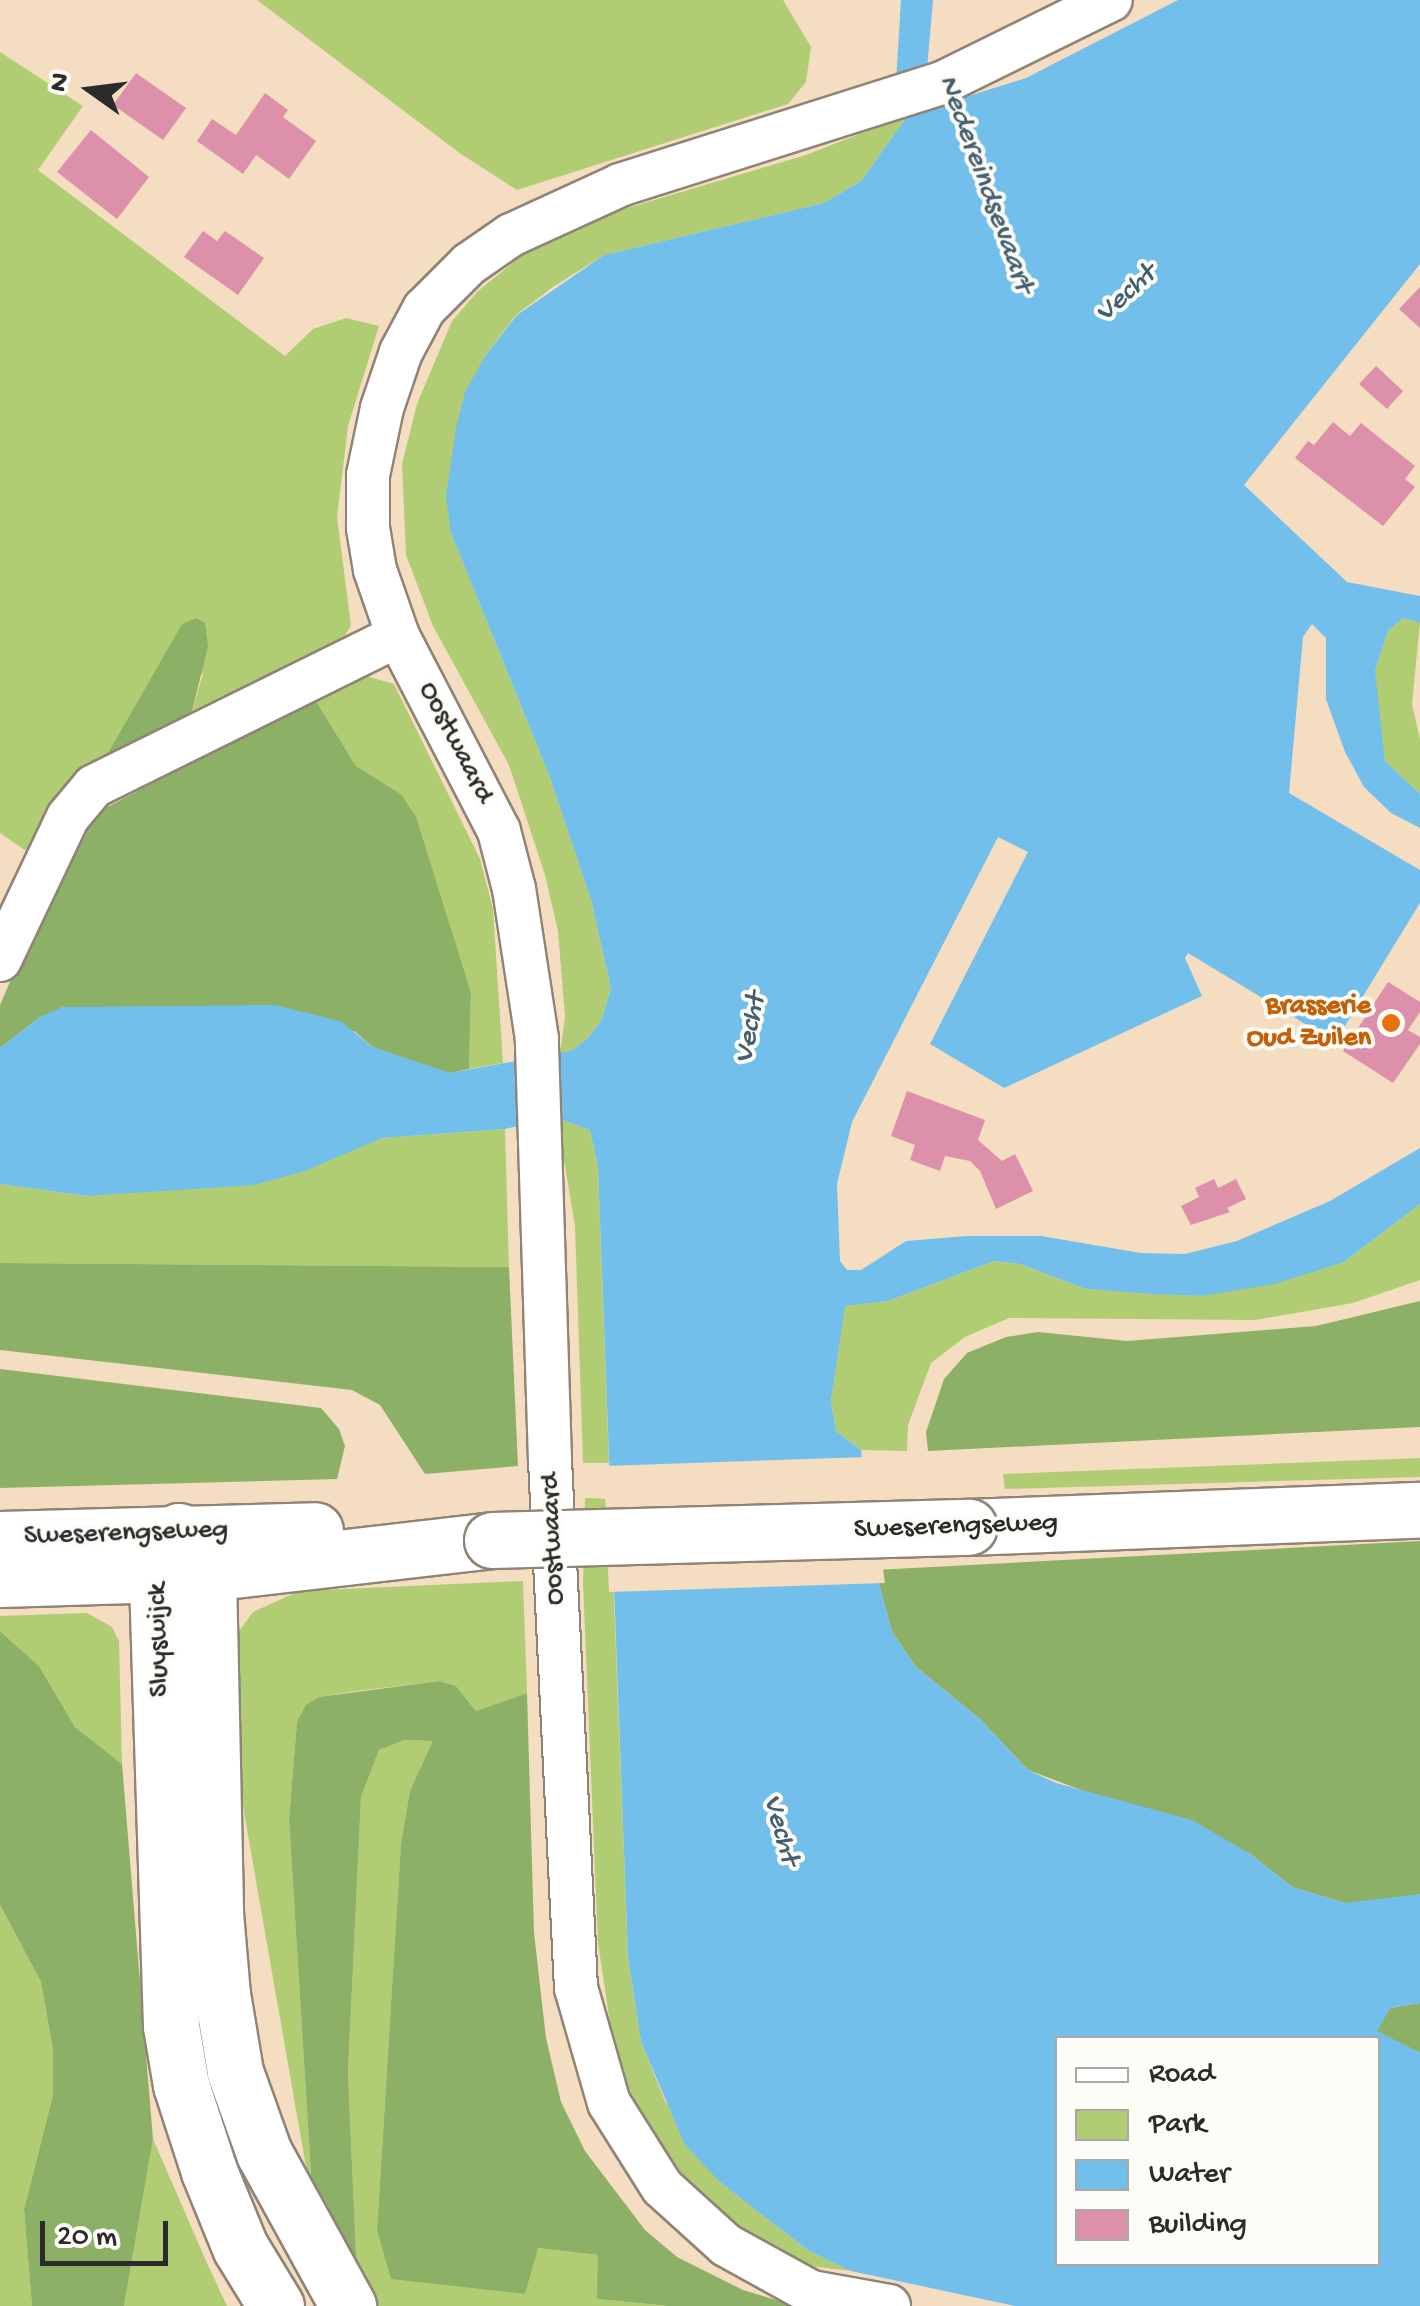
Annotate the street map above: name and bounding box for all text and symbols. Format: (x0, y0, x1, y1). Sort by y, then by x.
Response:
north arrow (40, 40, 140, 140)
text: N (42, 70, 79, 95)
water label: Nedereindsevaart (928, 70, 1040, 298)
water label: Vecht (1089, 258, 1165, 332)
street label: Oostwaard (410, 676, 500, 810)
place label: Brasserie Oud Zuilen (1247, 990, 1371, 1056)
water label: Vecht (728, 991, 776, 1067)
marker: Brasserie Oud Zuilen (1380, 1012, 1402, 1034)
street label: Oostwaard (535, 1472, 573, 1606)
street label: Sweserengseweg (853, 1507, 1059, 1547)
street label: Sweserengseweg (23, 1514, 229, 1554)
street label: Sluyswijck (142, 1583, 178, 1697)
water label: Vecht (752, 1791, 806, 1869)
legend (1055, 2036, 1380, 2266)
text: Road (1149, 2058, 1215, 2093)
text: Park (1149, 2108, 1206, 2143)
text: Water (1149, 2158, 1230, 2193)
scale bar (45, 2201, 172, 2263)
text: Building (1149, 2208, 1247, 2243)
text: 20 m (57, 2221, 117, 2256)

